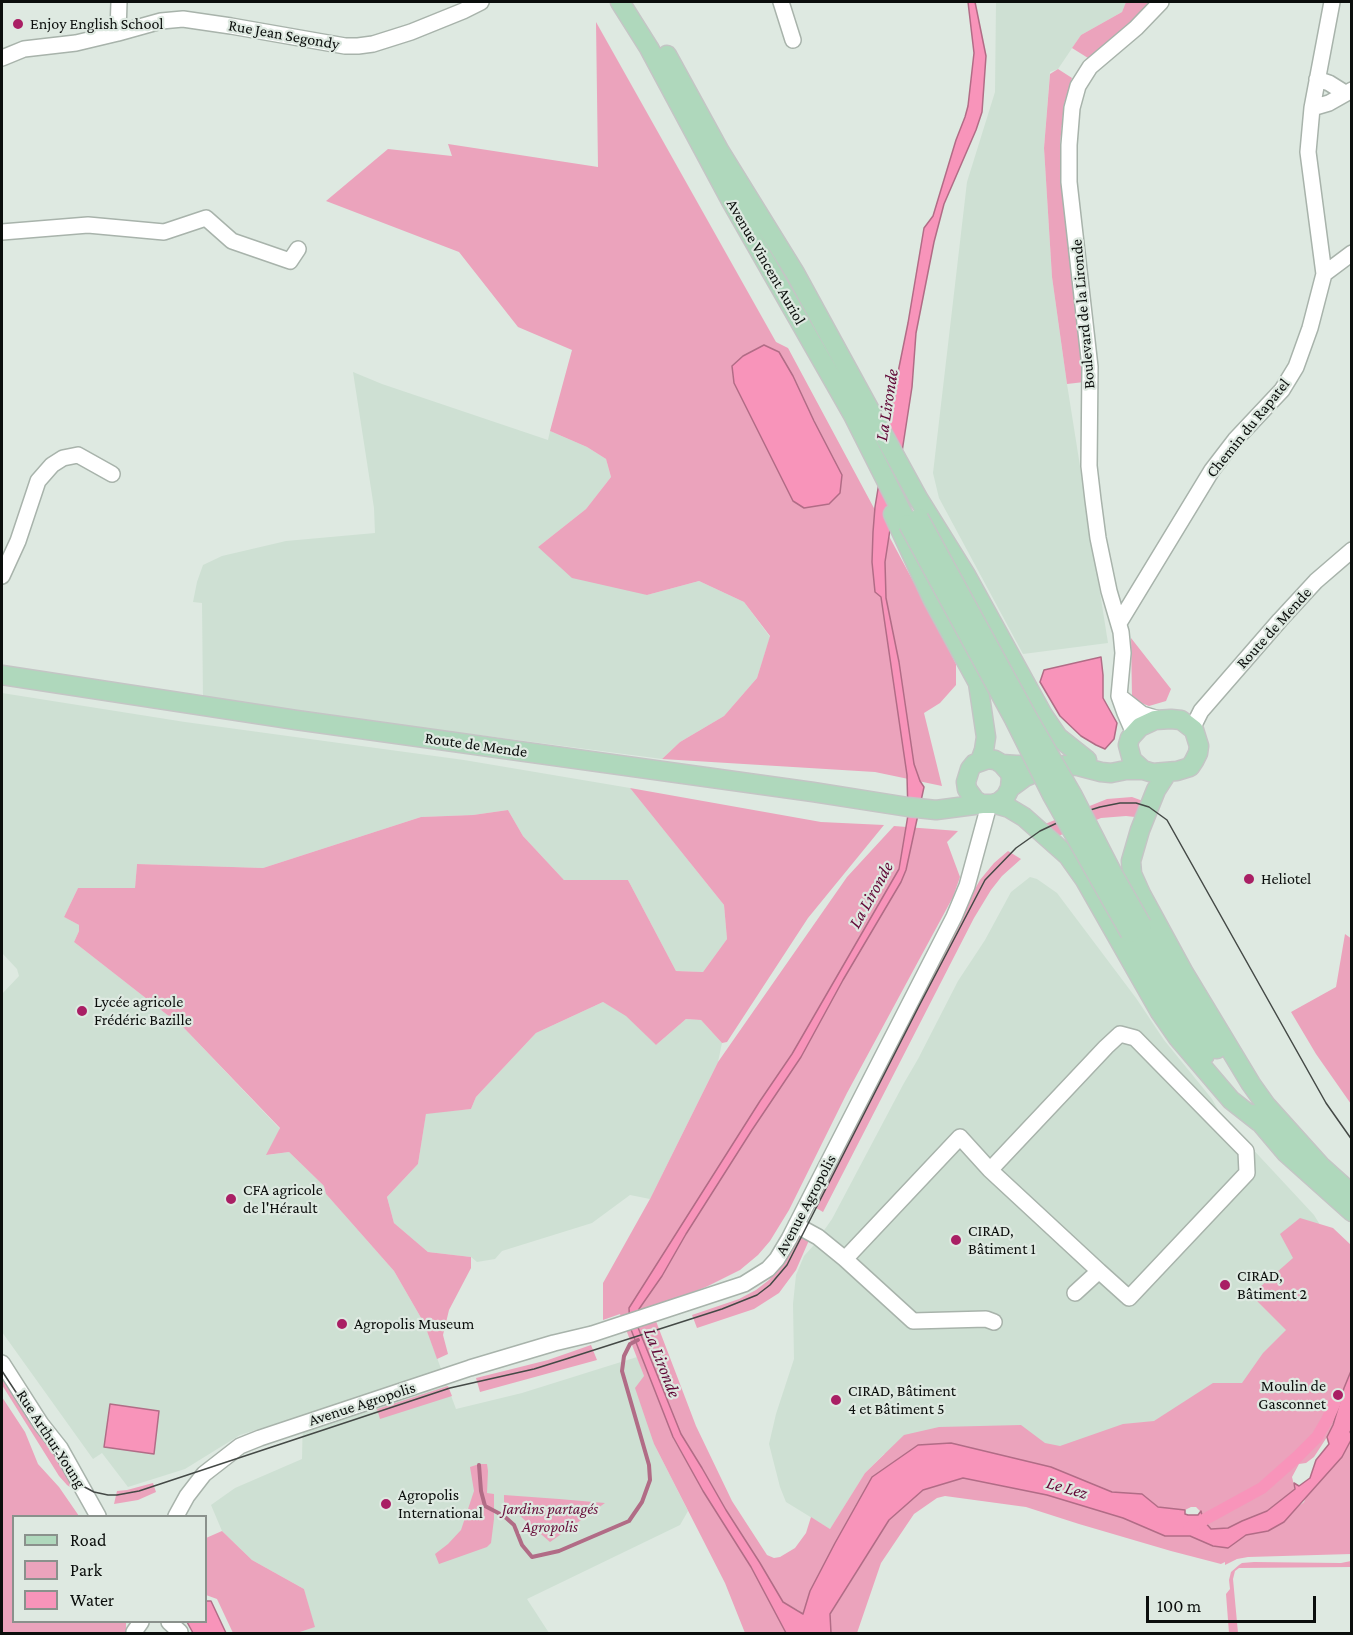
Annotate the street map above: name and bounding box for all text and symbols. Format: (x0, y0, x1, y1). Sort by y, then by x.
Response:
place label: Enjoy English School (30, 14, 164, 34)
street label: Rue Jean Segondy (227, 16, 341, 54)
marker: Enjoy English School (11, 17, 25, 31)
street label: Avenue Vincent Auriol (722, 196, 810, 328)
street label: Boulevard de la Lironde (1067, 238, 1099, 390)
water label: La Lironde (871, 367, 903, 443)
street label: Chemin du Rapatel (1202, 375, 1294, 481)
street label: Route de Mende (1232, 583, 1316, 673)
street label: Route de Mende (424, 728, 528, 762)
water label: La Lironde (844, 858, 898, 932)
place label: Heliotel (1261, 869, 1311, 889)
marker: Heliotel (1242, 872, 1256, 886)
place label: Lycée agricole Frédéric Bazille (94, 992, 192, 1030)
marker: Lycée agricole Frédéric Bazille (75, 1004, 89, 1018)
street label: Avenue Agropolis (771, 1151, 841, 1259)
place label: CFA agricole de l'Hérault (243, 1180, 323, 1218)
marker: CFA agricole de l'Hérault (224, 1192, 238, 1206)
place label: CIRAD, Bâtiment 1 (968, 1221, 1036, 1259)
marker: CIRAD, Bâtiment 1 (949, 1233, 963, 1247)
place label: CIRAD, Bâtiment 2 (1237, 1266, 1307, 1304)
marker: CIRAD, Bâtiment 2 (1218, 1278, 1232, 1292)
place label: Agropolis Museum (354, 1314, 474, 1334)
marker: Agropolis Museum (335, 1317, 349, 1331)
water label: La Lironde (639, 1325, 685, 1401)
place label: Moulin de Gasconnet (1258, 1376, 1326, 1414)
street label: Avenue Agropolis (306, 1378, 418, 1430)
place label: CIRAD, Bâtiment 4 et Bâtiment 5 (848, 1381, 956, 1419)
street label: Rue Arthur Young (12, 1386, 90, 1492)
marker: Moulin de Gasconnet (1331, 1388, 1345, 1402)
marker: CIRAD, Bâtiment 4 et Bâtiment 5 (829, 1393, 843, 1407)
water label: Le Lez (1044, 1472, 1090, 1504)
place label: Agropolis International (398, 1485, 483, 1523)
marker: Agropolis International (379, 1497, 393, 1511)
park label: Jardins partagés Agropolis (502, 1499, 598, 1537)
legend (12, 1515, 207, 1623)
text: Road (70, 1530, 107, 1550)
text: Park (70, 1560, 102, 1580)
scale bar (1149, 1584, 1318, 1622)
text: Water (70, 1590, 114, 1610)
text: 100 m (1157, 1596, 1201, 1616)

